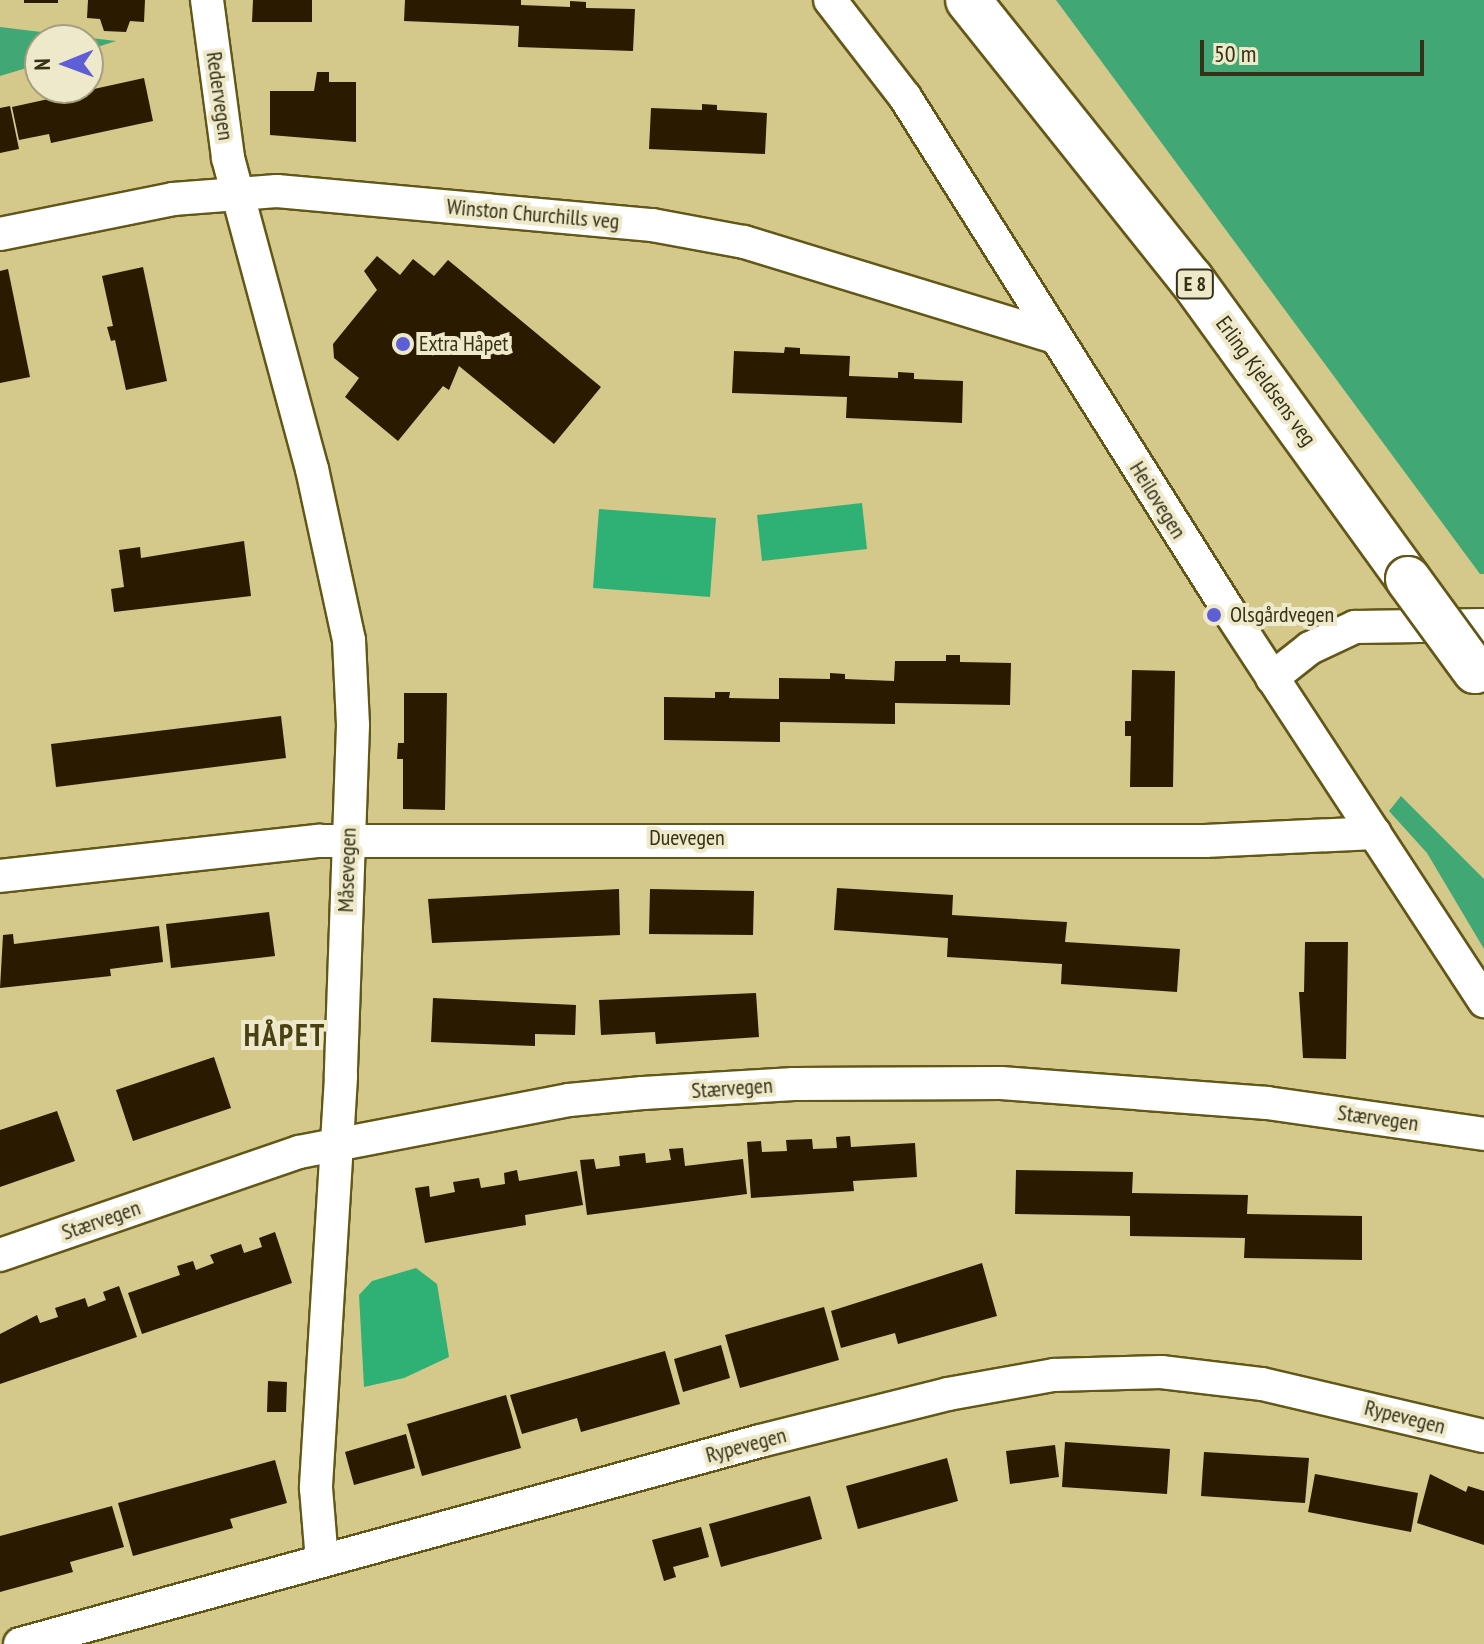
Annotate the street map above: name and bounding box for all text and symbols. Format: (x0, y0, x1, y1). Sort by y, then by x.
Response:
north arrow (24, 24, 104, 104)
scale bar (1204, 24, 1428, 74)
text: 50 m (1214, 38, 1256, 69)
street label: Redervegen (201, 50, 239, 142)
text: N (28, 58, 56, 71)
street label: Winston Churchills veg (446, 193, 620, 235)
road number: E 8 (1175, 268, 1215, 300)
street label: Erling Kjeldsens veg (1210, 311, 1322, 451)
place label: Extra Håpet (419, 331, 508, 357)
marker: Extra Håpet (394, 335, 412, 353)
street label: Heilovegen (1124, 457, 1192, 543)
place label: Olsgårdvegen (1230, 602, 1334, 628)
marker: Olsgårdvegen (1205, 606, 1223, 624)
street label: Duevegen (649, 825, 725, 851)
street label: Måsevegen (332, 827, 362, 913)
district label: HÅPET (244, 1017, 326, 1053)
street label: Stærvegen (691, 1072, 773, 1104)
street label: Stærvegen (1336, 1099, 1420, 1137)
street label: Stærvegen (58, 1194, 144, 1246)
street label: Rypevegen (1362, 1394, 1448, 1440)
street label: Rypevegen (703, 1422, 789, 1468)

